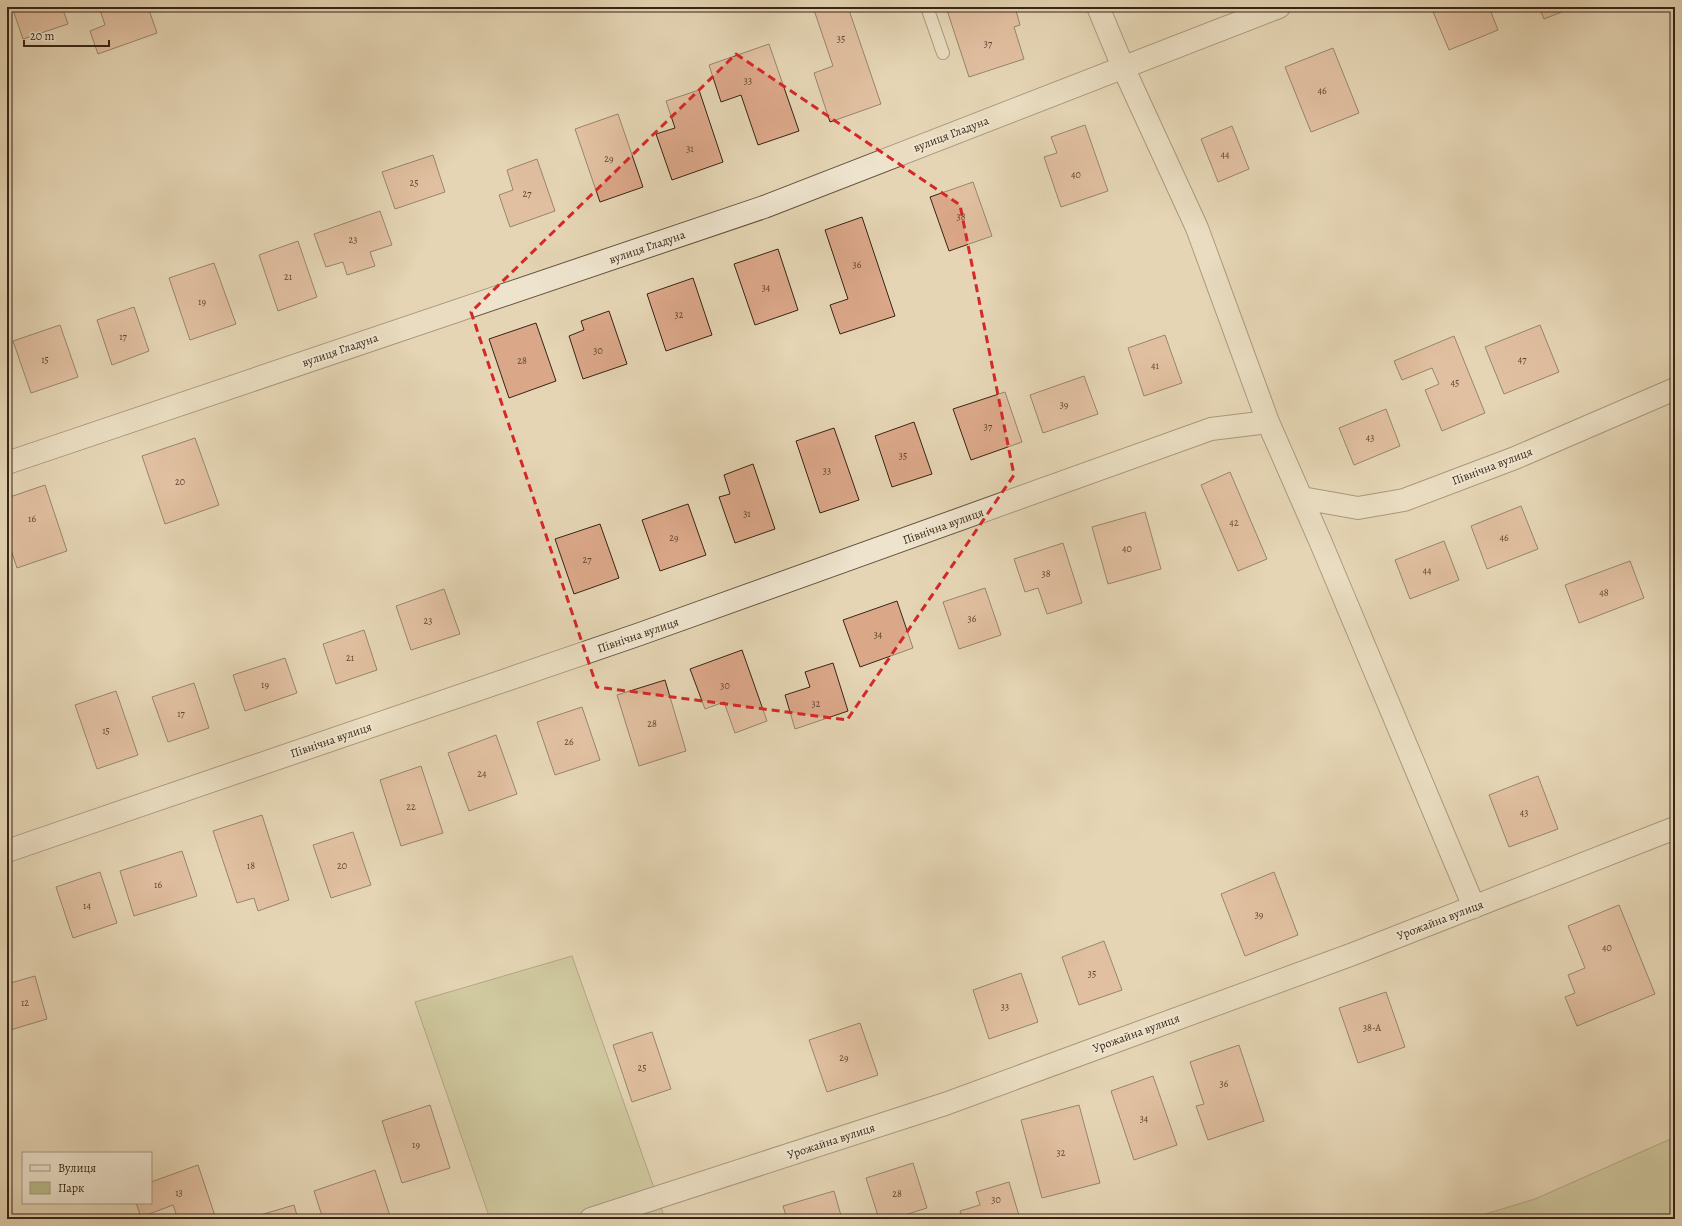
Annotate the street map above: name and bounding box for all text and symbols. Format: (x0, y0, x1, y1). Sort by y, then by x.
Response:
scale bar (24, 22, 109, 48)
text: 20 m (30, 28, 54, 44)
house number: 35 (837, 32, 845, 45)
house number: 37 (984, 37, 993, 50)
house number: 33 (744, 74, 752, 87)
house number: 46 (1317, 84, 1327, 97)
street label: вулиця Гладуна (911, 112, 991, 156)
house number: 31 (686, 142, 694, 155)
house number: 44 (1220, 148, 1230, 161)
house number: 29 (604, 152, 614, 165)
house number: 40 (1071, 168, 1081, 181)
house number: 25 (409, 176, 419, 189)
house number: 27 (523, 187, 532, 200)
house number: 38 (956, 210, 966, 223)
street label: вулиця Гладуна (607, 226, 688, 268)
house number: 23 (349, 233, 357, 246)
house number: 36 (853, 258, 862, 271)
house number: 21 (284, 270, 293, 283)
house number: 34 (762, 281, 771, 294)
house number: 19 (198, 295, 206, 308)
house number: 32 (675, 308, 684, 321)
street label: вулиця Гладуна (300, 329, 381, 371)
house number: 17 (119, 330, 128, 343)
house number: 30 (593, 344, 603, 357)
house number: 15 (41, 353, 49, 366)
house number: 47 (1518, 353, 1527, 366)
house number: 28 (517, 354, 527, 367)
house number: 41 (1151, 359, 1160, 372)
house number: 45 (1451, 376, 1459, 389)
house number: 39 (1060, 398, 1069, 411)
house number: 37 (984, 420, 993, 433)
house number: 43 (1366, 431, 1374, 444)
street label: Північна вулиця (1449, 443, 1535, 489)
house number: 35 (899, 449, 907, 462)
house number: 33 (823, 464, 831, 477)
house number: 20 (175, 475, 185, 488)
street label: Північна вулиця (900, 504, 986, 548)
house number: 31 (743, 507, 751, 520)
house number: 16 (28, 512, 36, 525)
house number: 42 (1229, 516, 1239, 529)
house number: 29 (669, 531, 679, 544)
house number: 46 (1499, 531, 1509, 544)
house number: 40 (1122, 542, 1132, 555)
house number: 27 (583, 553, 592, 566)
house number: 44 (1422, 564, 1432, 577)
house number: 38 (1041, 567, 1051, 580)
house number: 48 (1599, 586, 1609, 599)
house number: 36 (968, 612, 977, 625)
house number: 23 (424, 614, 432, 627)
street label: Північна вулиця (595, 614, 681, 656)
house number: 34 (874, 628, 883, 641)
house number: 21 (346, 651, 355, 664)
house number: 19 (261, 678, 269, 691)
house number: 30 (720, 679, 730, 692)
house number: 32 (812, 697, 821, 710)
house number: 17 (177, 707, 186, 720)
house number: 28 (647, 717, 657, 730)
street label: Північна вулиця (288, 719, 374, 761)
house number: 15 (102, 724, 110, 737)
house number: 26 (564, 735, 574, 748)
house number: 24 (477, 767, 487, 780)
house number: 22 (406, 800, 416, 813)
house number: 43 (1520, 806, 1528, 819)
house number: 18 (247, 859, 255, 872)
house number: 20 (337, 859, 347, 872)
house number: 16 (154, 878, 162, 891)
street label: Урожайна вулиця (1394, 896, 1486, 944)
house number: 14 (83, 899, 91, 912)
house number: 39 (1255, 908, 1264, 921)
house number: 40 (1602, 941, 1612, 954)
house number: 35 (1088, 967, 1096, 980)
house number: 12 (21, 996, 29, 1009)
house number: 33 (1001, 1000, 1009, 1013)
street label: Урожайна вулиця (1090, 1010, 1182, 1056)
house number: 38-А (1363, 1021, 1381, 1034)
house number: 29 (839, 1051, 849, 1064)
house number: 25 (637, 1061, 647, 1074)
house number: 36 (1220, 1077, 1229, 1090)
house number: 34 (1140, 1112, 1149, 1125)
street label: Урожайна вулиця (785, 1119, 877, 1163)
house number: 19 (412, 1138, 420, 1151)
house number: 32 (1057, 1146, 1066, 1159)
legend (22, 1152, 152, 1204)
text: Вулиця (58, 1160, 96, 1176)
text: Парк (58, 1180, 84, 1196)
house number: 13 (175, 1186, 183, 1199)
house number: 28 (892, 1187, 902, 1200)
house number: 30 (991, 1193, 1001, 1206)

